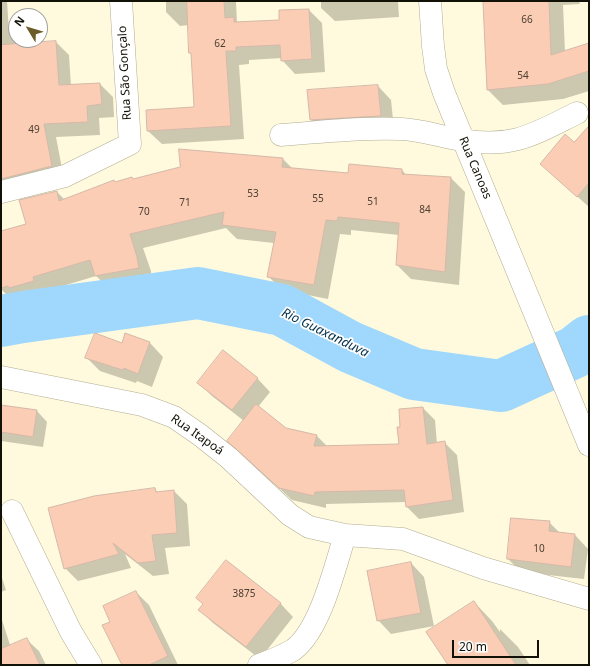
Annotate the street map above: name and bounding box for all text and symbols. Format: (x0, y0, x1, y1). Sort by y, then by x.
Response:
north arrow (8, 8, 48, 48)
text: N (10, 13, 28, 29)
house number: 66 (521, 14, 533, 26)
street label: Rua São Gonçalo (115, 25, 135, 121)
house number: 62 (214, 38, 226, 50)
house number: 54 (517, 70, 529, 82)
house number: 49 (28, 124, 40, 136)
street label: Rua Canoas (455, 135, 495, 201)
house number: 53 (247, 188, 259, 200)
house number: 55 (312, 193, 324, 205)
house number: 51 (367, 196, 379, 208)
house number: 71 (179, 197, 191, 209)
house number: 84 (419, 204, 431, 216)
house number: 70 (138, 206, 150, 218)
water label: Rio Guaxanduva (279, 305, 371, 361)
street label: Rua Itapoá (168, 412, 226, 458)
house number: 10 (533, 543, 545, 555)
house number: 3875 (233, 588, 255, 600)
scale bar (454, 632, 541, 658)
text: 20 m (459, 638, 487, 655)

